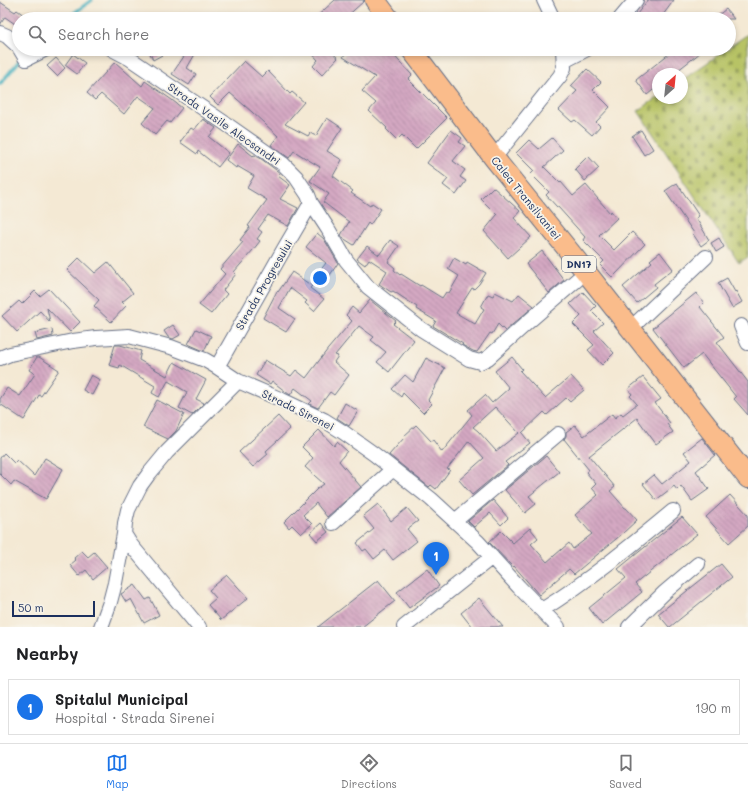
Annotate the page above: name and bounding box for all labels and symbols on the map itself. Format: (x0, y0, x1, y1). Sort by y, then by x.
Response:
north arrow (652, 68, 688, 104)
street label: Strada Vasile Alecsandri (165, 79, 284, 168)
street label: Calea Transilvaniei (488, 153, 565, 242)
street label: Strada Progresului (232, 237, 295, 333)
road number: DN17 (562, 256, 596, 272)
your location (310, 268, 330, 288)
street label: Strada Sirenei (259, 386, 337, 434)
pin: 1 (423, 542, 449, 575)
scale bar (12, 599, 95, 618)

